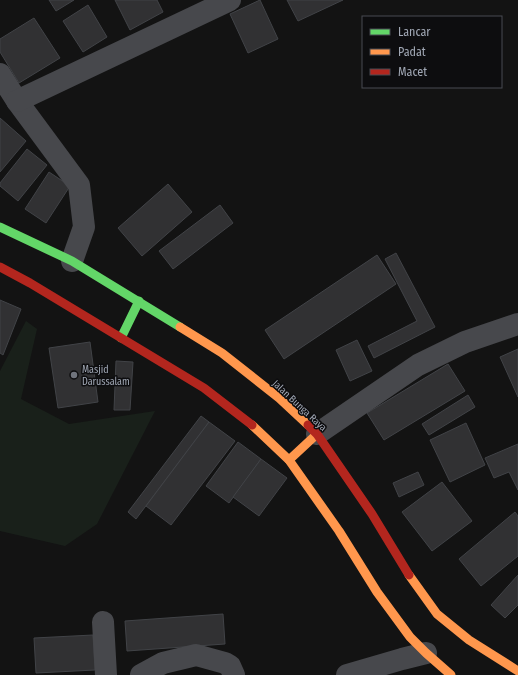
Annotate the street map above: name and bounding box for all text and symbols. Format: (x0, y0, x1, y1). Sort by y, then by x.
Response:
legend (362, 16, 502, 88)
text: Lancar (398, 25, 431, 39)
text: Padat (398, 45, 426, 59)
text: Macet (398, 65, 427, 79)
place label: Masjid Darussalam (82, 364, 130, 388)
marker: Masjid Darussalam (69, 370, 79, 380)
street label: Jalan Bunga Raya (270, 378, 329, 434)

